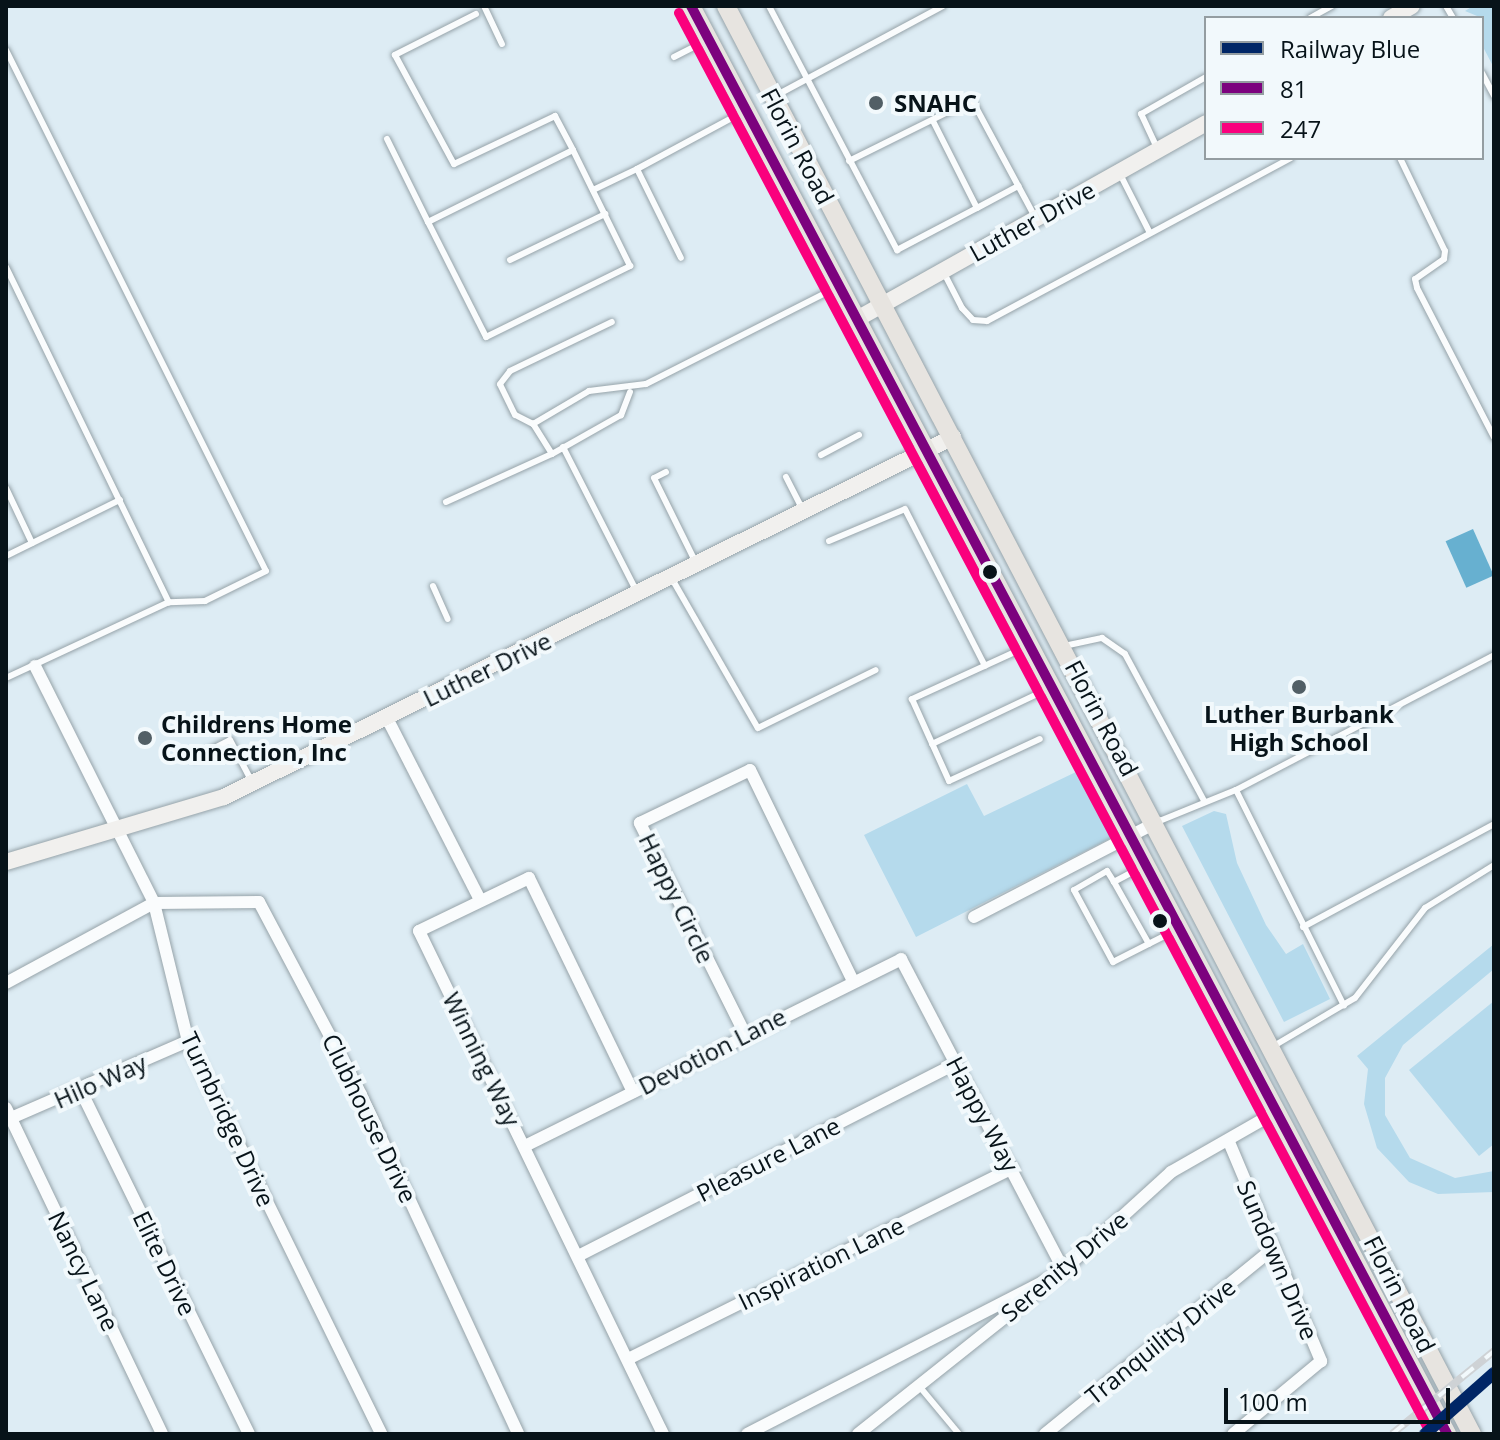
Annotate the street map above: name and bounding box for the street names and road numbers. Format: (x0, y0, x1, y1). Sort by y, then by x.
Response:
street label: Florin Road (755, 83, 841, 209)
street label: Luther Drive (964, 175, 1100, 267)
street label: Luther Drive (418, 626, 556, 712)
street label: Florin Road (1059, 655, 1145, 781)
street label: Happy Circle (633, 828, 721, 968)
street label: Winning Way (437, 987, 527, 1131)
street label: Devotion Lane (634, 1002, 790, 1100)
street label: Turnbridge Drive (175, 1027, 281, 1211)
street label: Clubhouse Drive (317, 1029, 423, 1207)
street label: Hilo Way (49, 1048, 151, 1114)
street label: Happy Way (941, 1052, 1025, 1176)
street label: Pleasure Lane (691, 1111, 845, 1207)
street label: Sundown Drive (1232, 1176, 1324, 1344)
street label: Serenity Drive (995, 1205, 1133, 1327)
street label: Nancy Lane (43, 1206, 125, 1336)
street label: Elite Drive (127, 1206, 203, 1320)
street label: Inspiration Lane (733, 1210, 909, 1316)
street label: Florin Road (1358, 1231, 1442, 1357)
street label: Tranquility Drive (1079, 1272, 1241, 1410)

